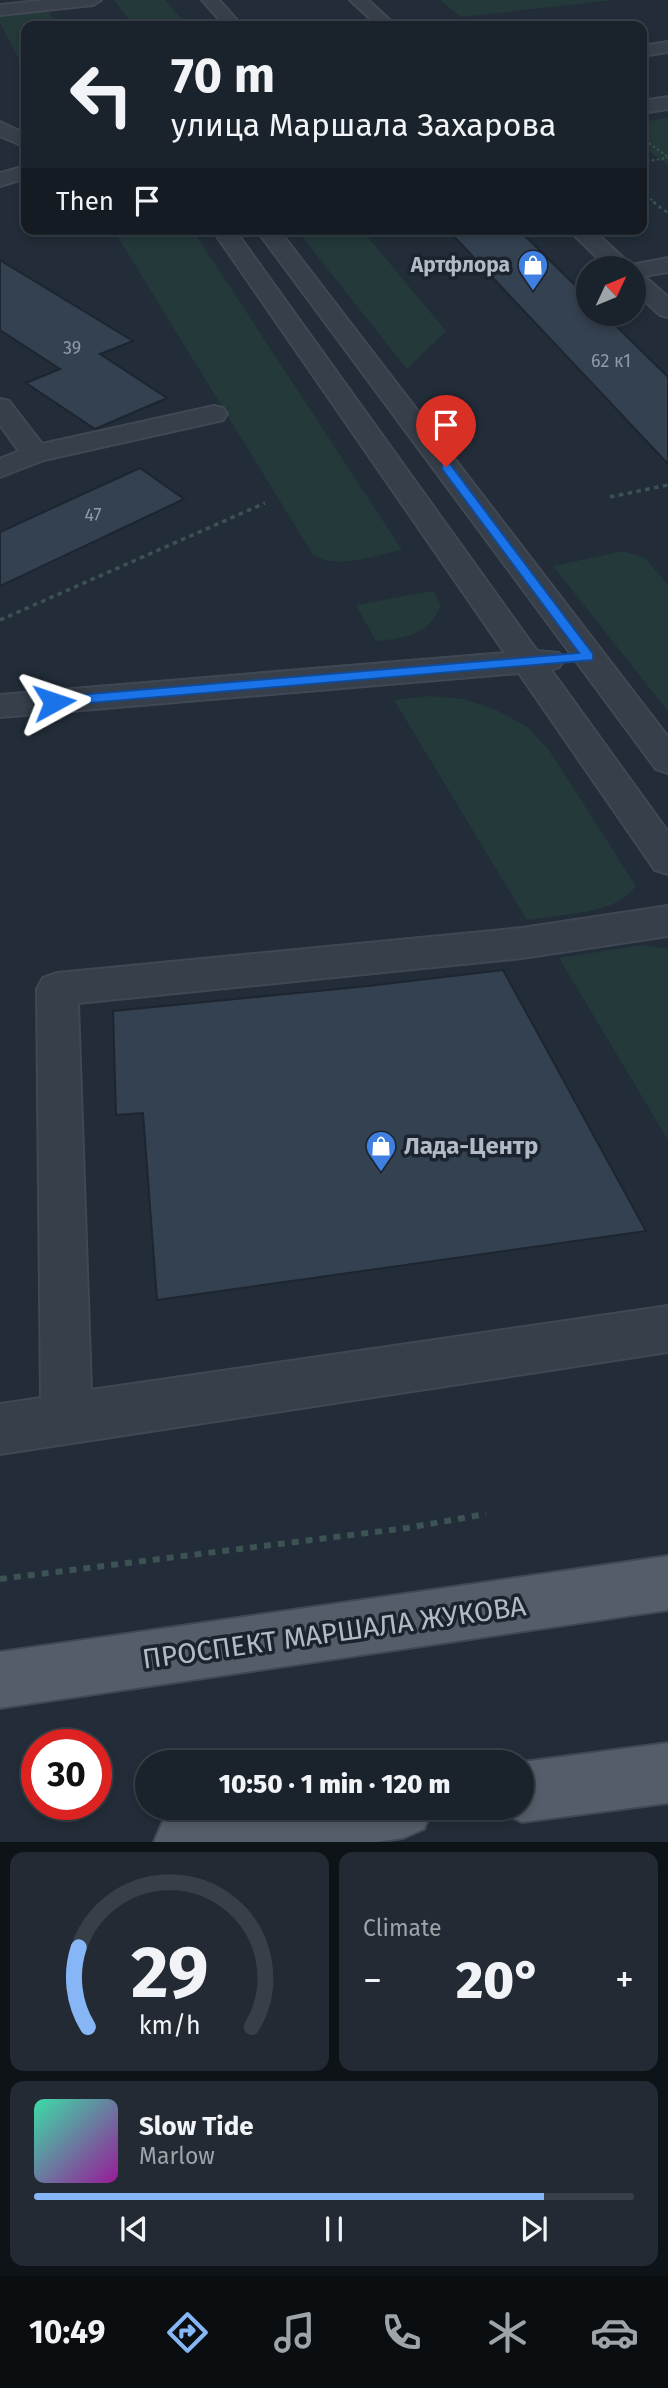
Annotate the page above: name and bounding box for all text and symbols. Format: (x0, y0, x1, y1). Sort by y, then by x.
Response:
text: 70 m (171, 46, 275, 105)
icon: left (56, 49, 147, 140)
text: улица Маршала Захарова (171, 106, 557, 144)
icon: arrive (128, 182, 166, 220)
text: Then (56, 186, 114, 217)
shop icon: Артфлора (516, 248, 550, 292)
place label: Артфлора (410, 252, 510, 278)
north arrow (576, 256, 646, 326)
map controls (576, 256, 646, 326)
house number: 39 (63, 337, 81, 359)
house number: 62 к1 (591, 350, 631, 372)
pin (416, 395, 476, 467)
icon: arrive (427, 406, 465, 444)
house number: 47 (84, 504, 102, 526)
position arrow (17, 665, 91, 739)
shop icon: Лада-Центр (364, 1129, 398, 1173)
place label: Лада-Центр (404, 1132, 538, 1160)
street label: ПРОСПЕКТ МАРШАЛА ЖУКОВА (140, 1589, 528, 1676)
speed limit sign: 30 (21, 1729, 112, 1820)
text: 10:50 · 1 min · 120 m (219, 1769, 450, 1800)
text: Climate (363, 1914, 442, 1942)
text: 29 (131, 1930, 208, 2017)
text: 20° (456, 1949, 541, 2012)
text: − (363, 1957, 382, 2003)
text: + (615, 1957, 634, 2003)
text: km/h (139, 2011, 200, 2041)
text: Slow Tide (139, 2111, 254, 2142)
text: Marlow (139, 2142, 215, 2170)
icon: previous (115, 2210, 153, 2248)
icon: pause (315, 2210, 353, 2248)
icon: next (515, 2210, 553, 2248)
icon: directions (163, 2308, 212, 2357)
icon: music (270, 2308, 319, 2357)
icon: phone (377, 2308, 426, 2357)
icon: climate (483, 2308, 532, 2357)
icon: car (590, 2308, 639, 2357)
text: 10:49 (29, 2313, 105, 2351)

